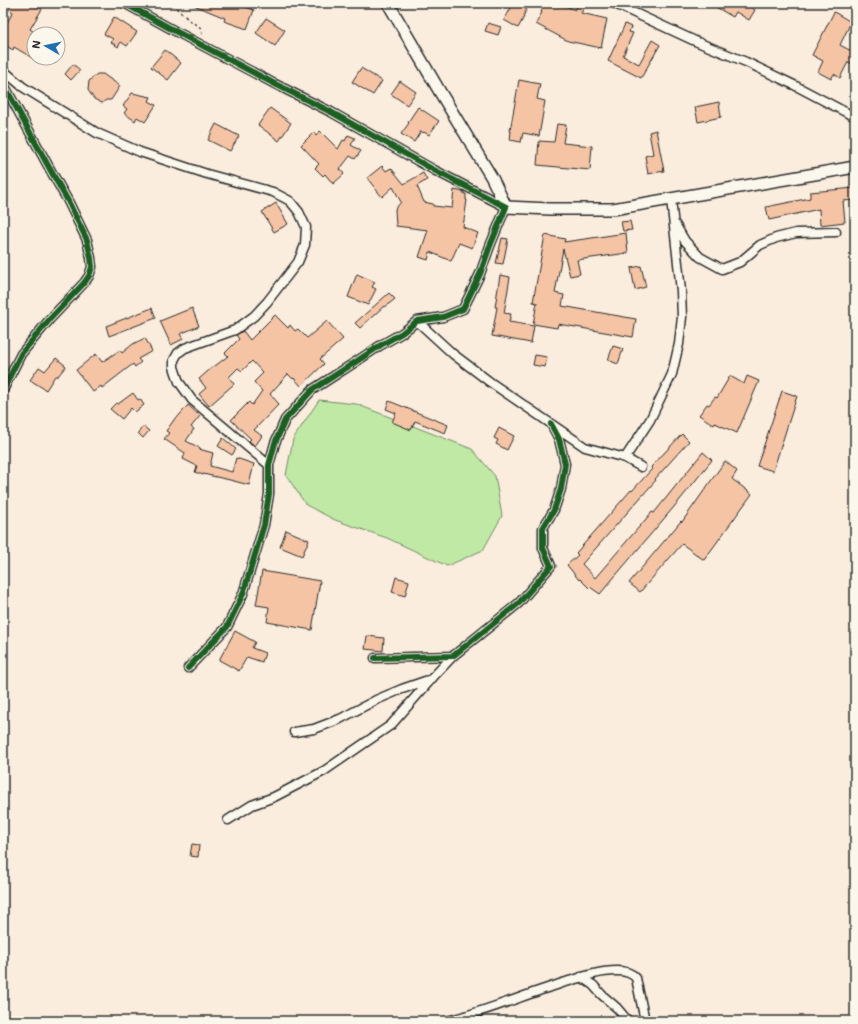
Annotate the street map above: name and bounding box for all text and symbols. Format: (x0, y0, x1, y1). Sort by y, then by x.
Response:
north arrow (26, 26, 66, 66)
text: N (28, 39, 44, 50)

